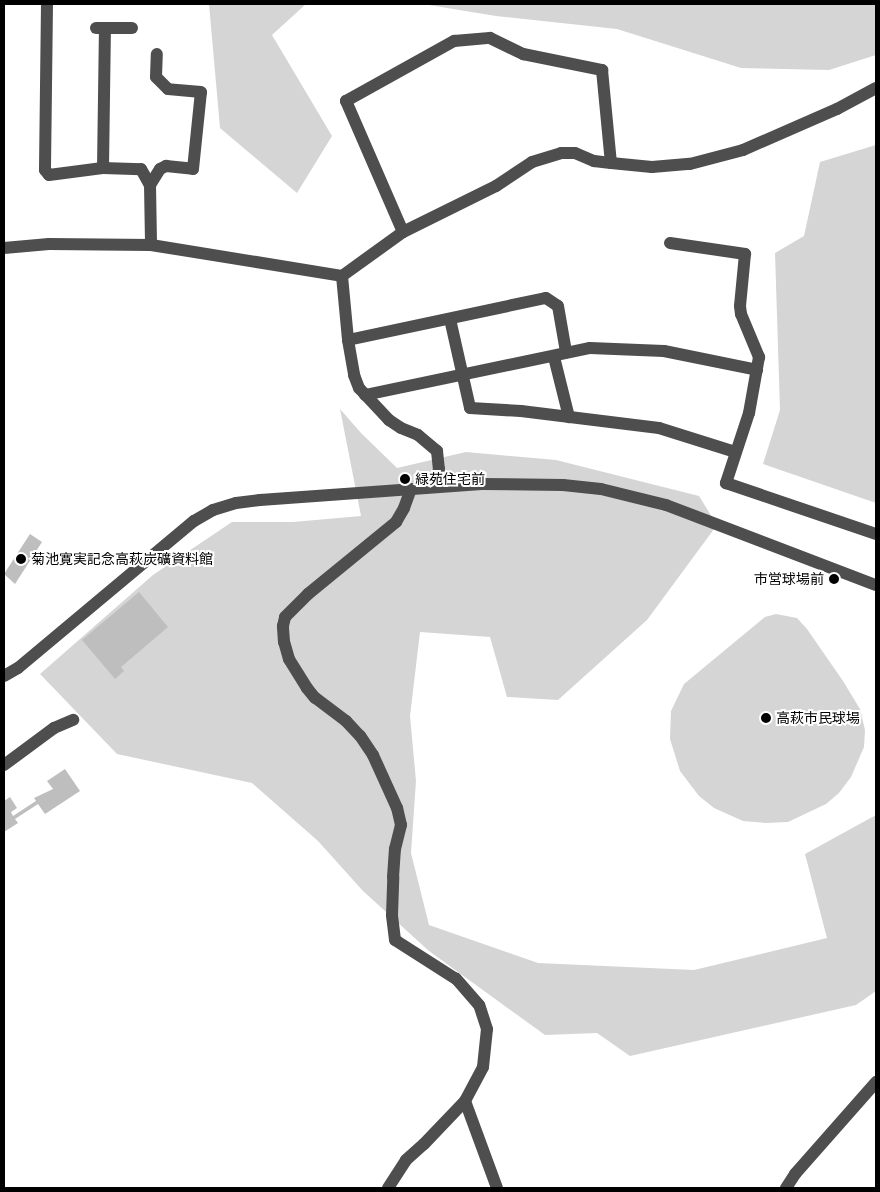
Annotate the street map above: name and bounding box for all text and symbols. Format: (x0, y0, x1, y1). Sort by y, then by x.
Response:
place label: 緑苑住宅前 (415, 471, 485, 487)
marker: 緑苑住宅前 (399, 473, 411, 485)
place label: 菊池寛実記念高萩炭礦資料館 (31, 551, 213, 567)
marker: 菊池寛実記念高萩炭礦資料館 (15, 553, 27, 565)
place label: 市営球場前 (754, 571, 824, 587)
marker: 市営球場前 (828, 573, 840, 585)
place label: 高萩市民球場 (776, 710, 860, 726)
marker: 高萩市民球場 (760, 712, 772, 724)

